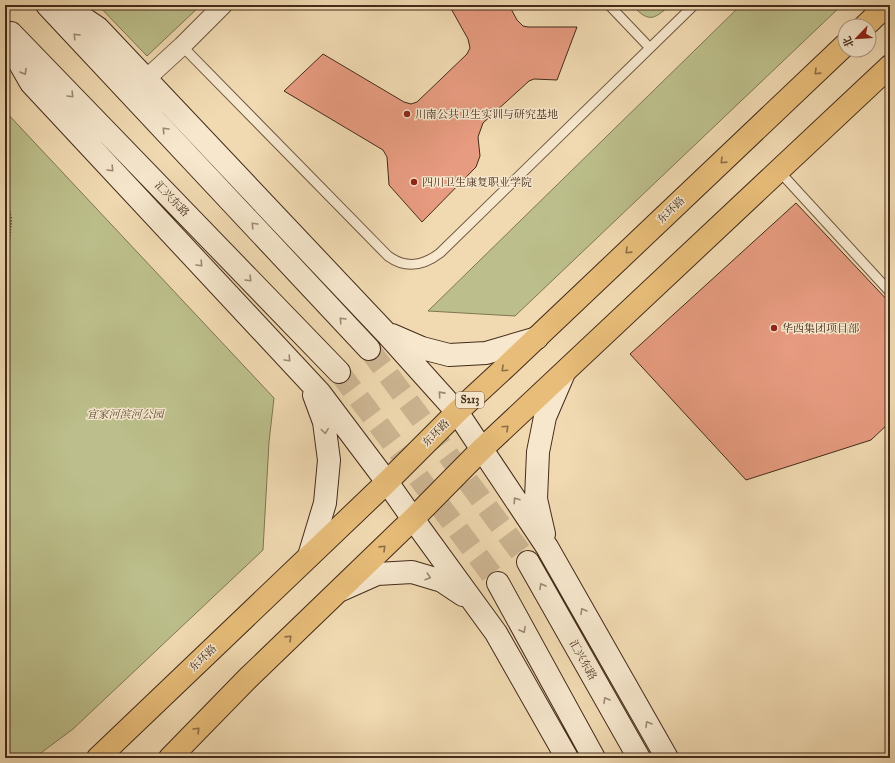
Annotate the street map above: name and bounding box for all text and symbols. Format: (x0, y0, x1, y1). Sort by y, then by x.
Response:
north arrow (837, 18, 877, 58)
one-way arrow (74, 33, 81, 40)
text: 北 (840, 34, 857, 50)
one-way arrow (814, 67, 822, 74)
one-way arrow (20, 68, 27, 75)
one-way arrow (66, 90, 74, 98)
place label: 川南公共卫生实训与研究基地 (415, 108, 558, 121)
marker: 川南公共卫生实训与研究基地 (402, 109, 412, 119)
one-way arrow (162, 128, 169, 135)
one-way arrow (720, 156, 728, 164)
one-way arrow (106, 164, 114, 172)
place label: 四川卫生康复职业学院 (422, 176, 532, 189)
marker: 四川卫生康复职业学院 (409, 177, 419, 187)
street label: 汇兴东路 (152, 179, 192, 219)
street label: 东环路 (655, 194, 687, 226)
one-way arrow (251, 222, 258, 230)
one-way arrow (625, 246, 633, 254)
one-way arrow (195, 259, 202, 267)
one-way arrow (244, 274, 252, 282)
one-way arrow (340, 317, 347, 325)
place label: 华西集团项目部 (782, 322, 860, 335)
marker: 华西集团项目部 (769, 323, 779, 333)
one-way arrow (284, 354, 291, 362)
one-way arrow (501, 364, 509, 372)
one-way arrow (438, 391, 446, 399)
road number: S213 (456, 392, 484, 408)
park label: 宜家河滨河公园 (87, 408, 165, 421)
street label: 东环路 (420, 417, 452, 449)
one-way arrow (501, 425, 508, 432)
one-way arrow (320, 428, 329, 434)
one-way arrow (513, 497, 521, 504)
one-way arrow (378, 545, 386, 553)
one-way arrow (424, 572, 431, 581)
one-way arrow (539, 583, 546, 591)
one-way arrow (581, 608, 588, 615)
one-way arrow (519, 626, 526, 633)
one-way arrow (284, 636, 292, 643)
street label: 汇兴东路 (567, 638, 599, 682)
street label: 东环路 (187, 642, 219, 674)
one-way arrow (603, 697, 610, 704)
one-way arrow (645, 721, 652, 728)
one-way arrow (192, 727, 200, 735)

